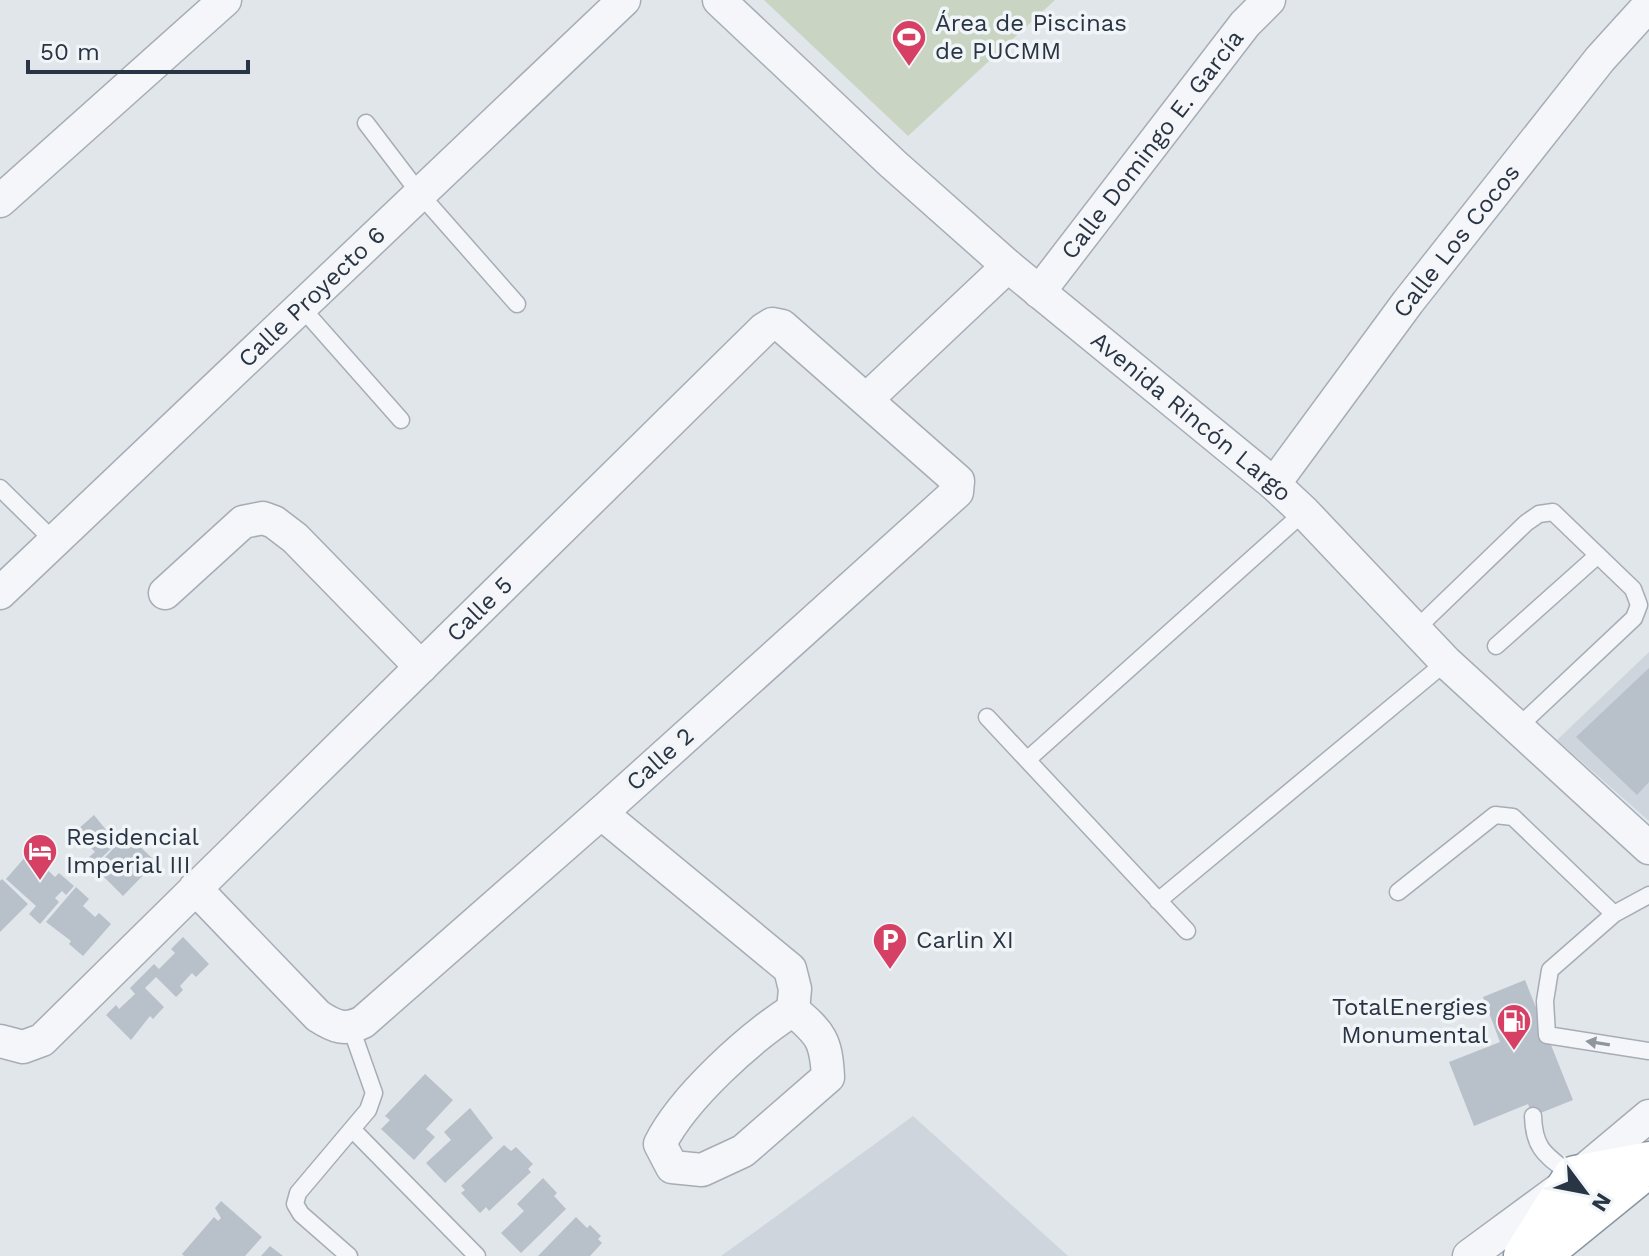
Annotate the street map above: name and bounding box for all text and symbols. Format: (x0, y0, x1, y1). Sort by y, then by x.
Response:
place label: Área de Piscinas de PUCMM (935, 9, 1127, 65)
sports icon: Área de Piscinas de PUCMM (890, 18, 928, 68)
scale bar (28, 24, 248, 74)
street label: Calle Domingo E. García (1055, 24, 1249, 265)
text: 50 m (40, 38, 100, 66)
street label: Calle Los Cocos (1387, 159, 1525, 323)
street label: Calle Proyecto 6 (233, 221, 391, 373)
street label: Avenida Rincón Largo (1085, 326, 1297, 507)
street label: Calle 5 (441, 571, 518, 648)
street label: Calle 2 (621, 722, 699, 796)
place label: Residencial Imperial III (66, 823, 200, 879)
hotel icon: Residencial Imperial III (21, 832, 59, 882)
parking icon: Carlin XI (871, 921, 909, 971)
place label: Carlin XI (916, 926, 1014, 954)
place label: TotalEnergies Monumental (1332, 993, 1489, 1049)
fuel station icon: TotalEnergies Monumental (1495, 1002, 1533, 1052)
one-way arrow (1585, 1036, 1610, 1049)
north arrow (1545, 1152, 1625, 1232)
text: N (1587, 1189, 1616, 1216)

